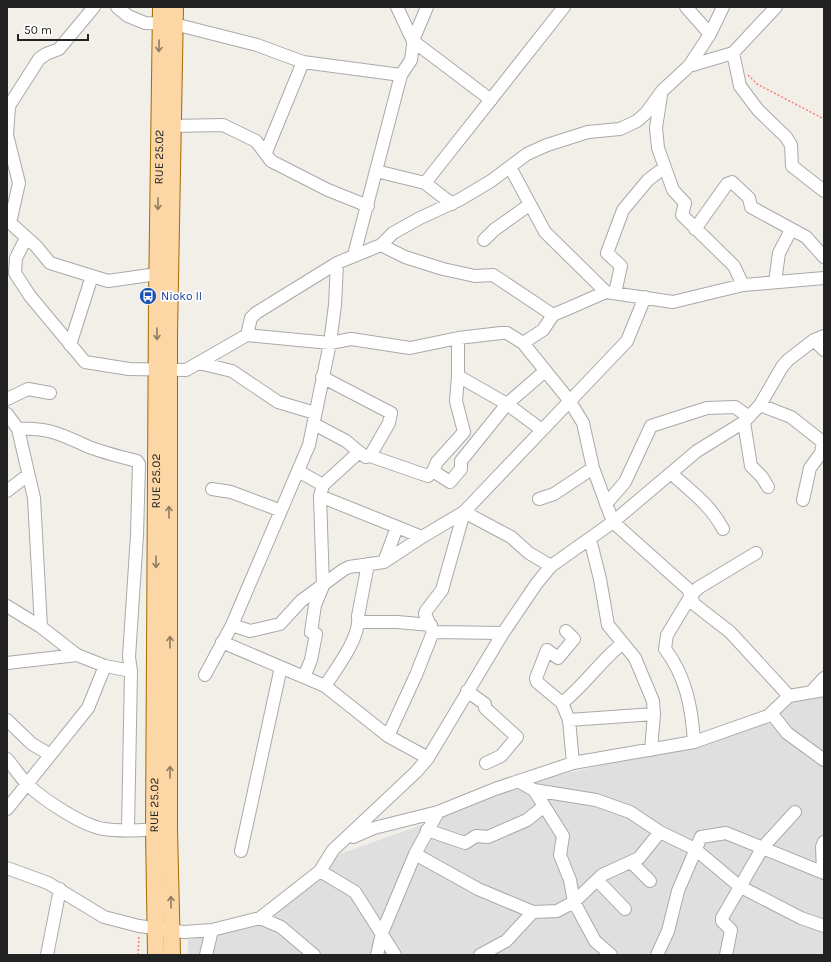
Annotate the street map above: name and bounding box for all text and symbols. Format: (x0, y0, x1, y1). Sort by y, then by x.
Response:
scale bar (18, 16, 88, 42)
text: 50 m (24, 23, 52, 37)
one-way arrow (156, 39, 163, 52)
street label: RUE 25.02 (152, 130, 166, 185)
one-way arrow (154, 197, 162, 210)
bus stop icon: Nioko II (138, 286, 158, 306)
place label: Nioko II (161, 289, 202, 303)
one-way arrow (153, 327, 161, 340)
street label: RUE 25.02 (149, 454, 163, 508)
one-way arrow (165, 506, 173, 519)
one-way arrow (152, 555, 160, 568)
one-way arrow (166, 636, 174, 649)
one-way arrow (166, 766, 174, 779)
street label: RUE 25.02 (147, 778, 161, 832)
one-way arrow (167, 896, 175, 909)

